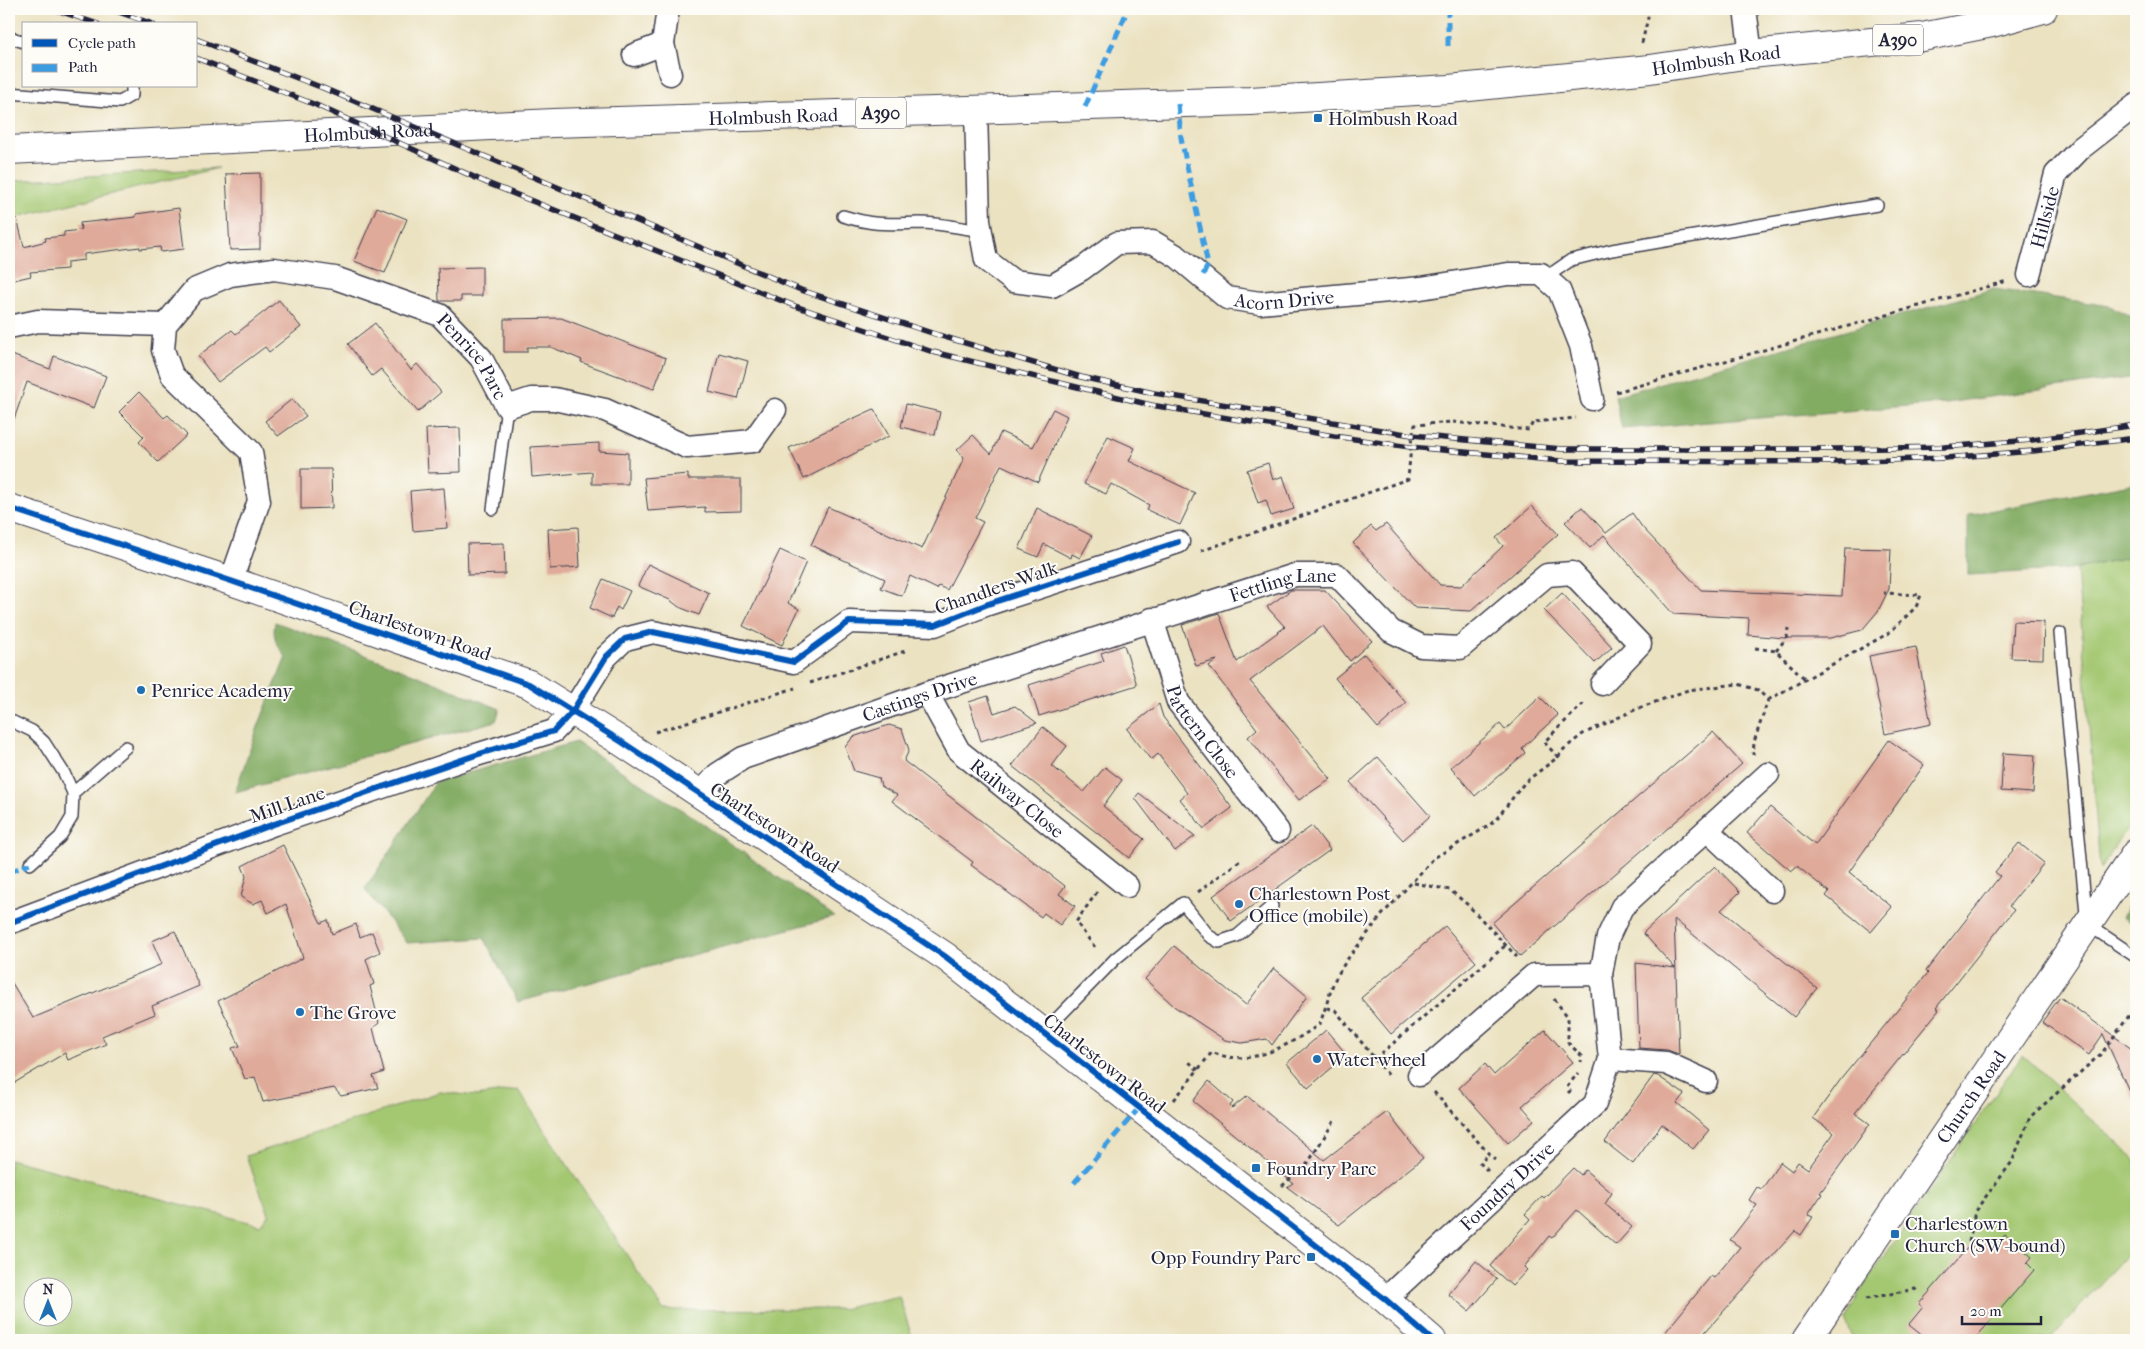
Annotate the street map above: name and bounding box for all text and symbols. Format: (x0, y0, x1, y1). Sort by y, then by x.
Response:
legend (22, 22, 198, 88)
road number: A390 (1873, 24, 1923, 56)
text: Cycle path (68, 34, 136, 52)
street label: Holmbush Road (1650, 41, 1782, 81)
text: Path (68, 58, 98, 76)
road number: A390 (856, 98, 906, 128)
street label: Holmbush Road (708, 104, 839, 130)
place label: Holmbush Road (1328, 108, 1458, 130)
marker: Holmbush Road (1312, 112, 1324, 124)
street label: Holmbush Road (303, 119, 435, 147)
street label: Hillside (2027, 184, 2064, 251)
street label: Acorn Drive (1232, 286, 1335, 316)
street label: Penrice Parc (432, 309, 511, 403)
street label: Chandlers Walk (932, 557, 1061, 619)
street label: Fettling Lane (1227, 565, 1336, 607)
street label: Charlestown Road (346, 596, 494, 666)
street label: Castings Drive (860, 668, 980, 727)
place label: Penrice Academy (151, 680, 293, 702)
street label: Pattern Close (1161, 683, 1243, 783)
marker: Penrice Academy (135, 684, 147, 696)
street label: Railway Close (965, 754, 1068, 843)
street label: Charlestown Road (706, 778, 844, 878)
street label: Mill Lane (247, 782, 328, 828)
place label: Charlestown Post Office (mobile) (1249, 883, 1391, 927)
marker: Charlestown Post Office (mobile) (1233, 898, 1245, 910)
place label: The Grove (310, 1002, 396, 1024)
marker: The Grove (294, 1006, 306, 1018)
street label: Charlestown Road (1039, 1009, 1171, 1119)
street label: Church Road (1933, 1046, 2011, 1148)
place label: Waterwheel (1326, 1049, 1426, 1071)
marker: Waterwheel (1311, 1053, 1323, 1065)
street label: Foundry Drive (1456, 1138, 1559, 1236)
place label: Foundry Parc (1266, 1158, 1376, 1180)
marker: Foundry Parc (1250, 1162, 1262, 1174)
place label: Charlestown Church (SW-bound) (1905, 1213, 2065, 1257)
marker: Charlestown Church (SW-bound) (1889, 1228, 1901, 1240)
place label: Opp Foundry Parc (1151, 1247, 1301, 1269)
marker: Opp Foundry Parc (1305, 1251, 1317, 1263)
north arrow (22, 1276, 72, 1326)
text: N (43, 1281, 54, 1298)
scale bar (1962, 1294, 2041, 1326)
text: 20 m (1970, 1302, 2002, 1320)

